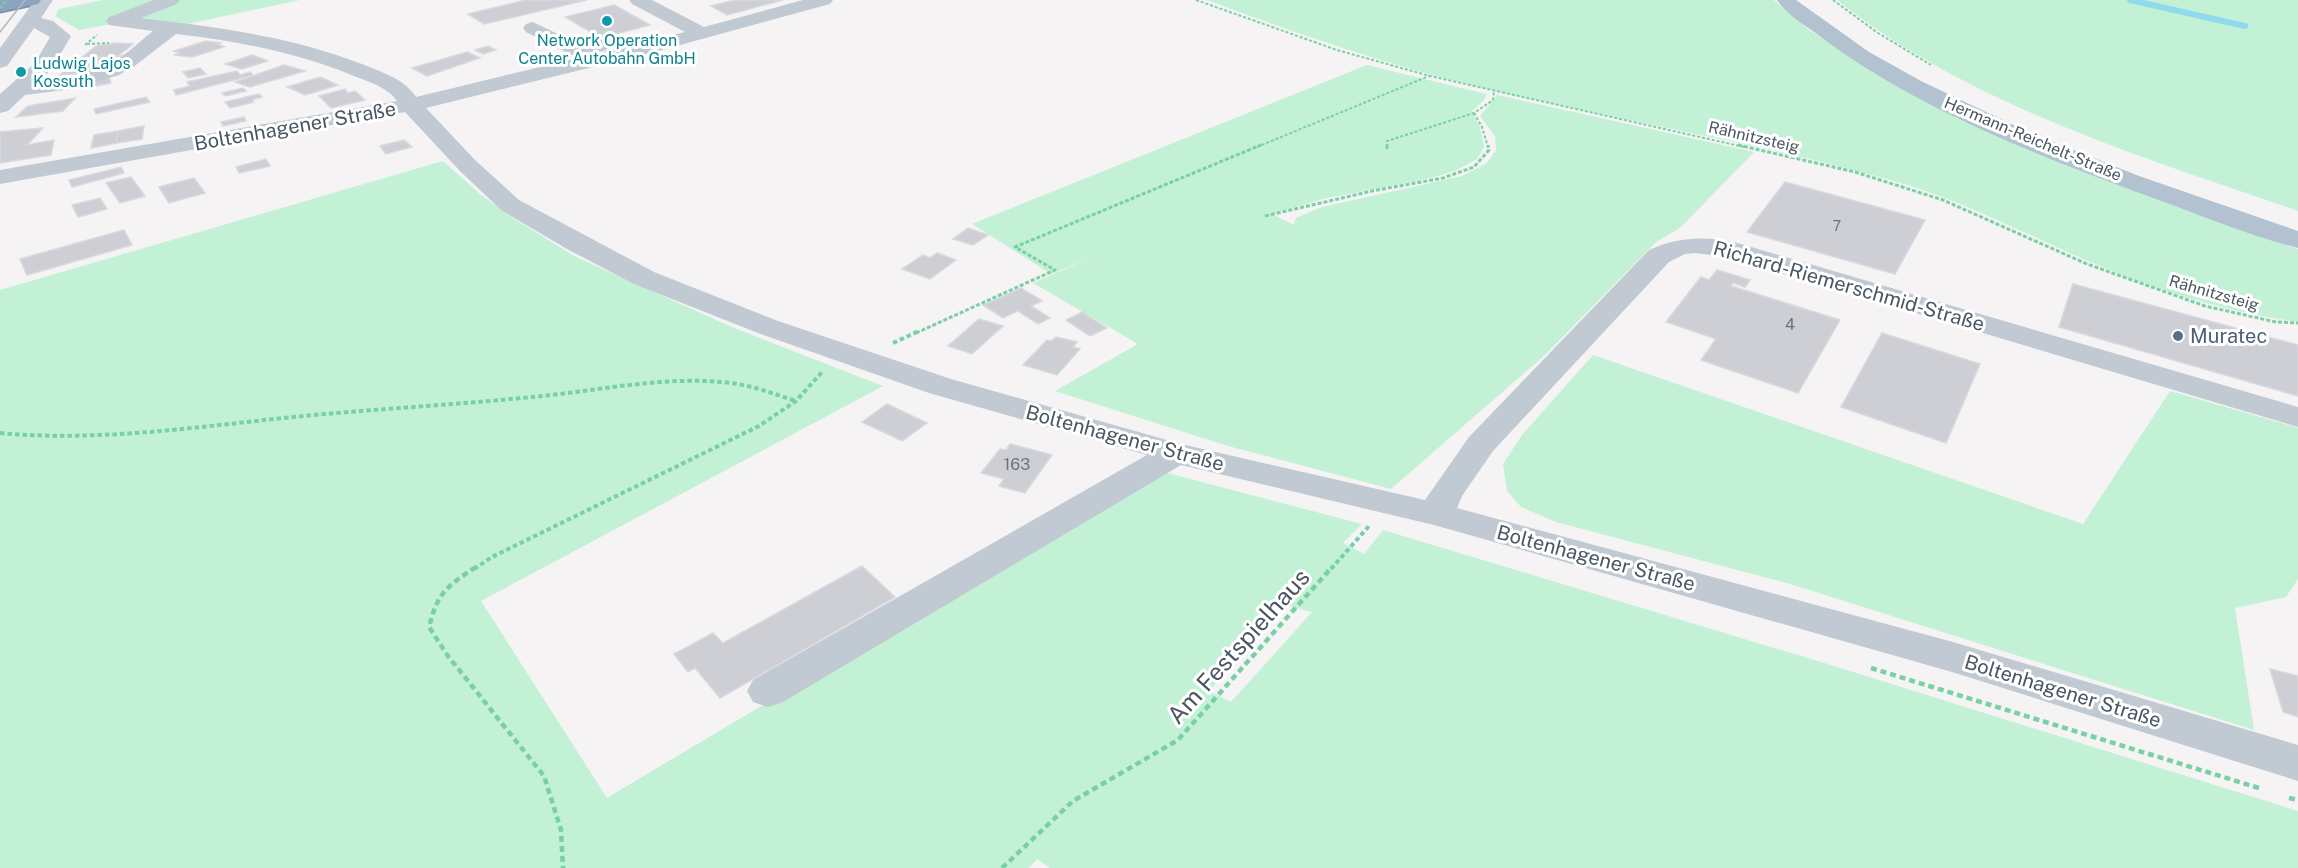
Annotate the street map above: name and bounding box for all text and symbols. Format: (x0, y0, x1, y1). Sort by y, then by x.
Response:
marker: Network Operation Center Autobahn GmbH (600, 14, 614, 28)
place label: Network Operation Center Autobahn GmbH (518, 31, 696, 68)
place label: Ludwig Lajos Kossuth (33, 54, 130, 91)
marker: Ludwig Lajos Kossuth (14, 65, 28, 79)
street label: Hermann-Reichelt-Straße (1941, 93, 2125, 185)
street label: Boltenhagener Straße (192, 96, 398, 156)
street label: Rähnitzsteig (1707, 117, 1801, 157)
house number: 7 (1833, 218, 1841, 234)
street label: Richard-Riemerschmid-Straße (1711, 236, 1987, 336)
street label: Rähnitzsteig (2167, 271, 2261, 315)
house number: 4 (1785, 315, 1795, 334)
place label: Muratec (2190, 324, 2267, 348)
marker: Muratec (2171, 329, 2185, 343)
street label: Boltenhagener Straße (1023, 400, 1227, 476)
house number: 163 (1004, 455, 1030, 474)
street label: Boltenhagener Straße (1494, 520, 1698, 596)
street label: Am Festspielhaus (1161, 563, 1315, 729)
street label: Boltenhagener Straße (1962, 650, 2164, 732)

